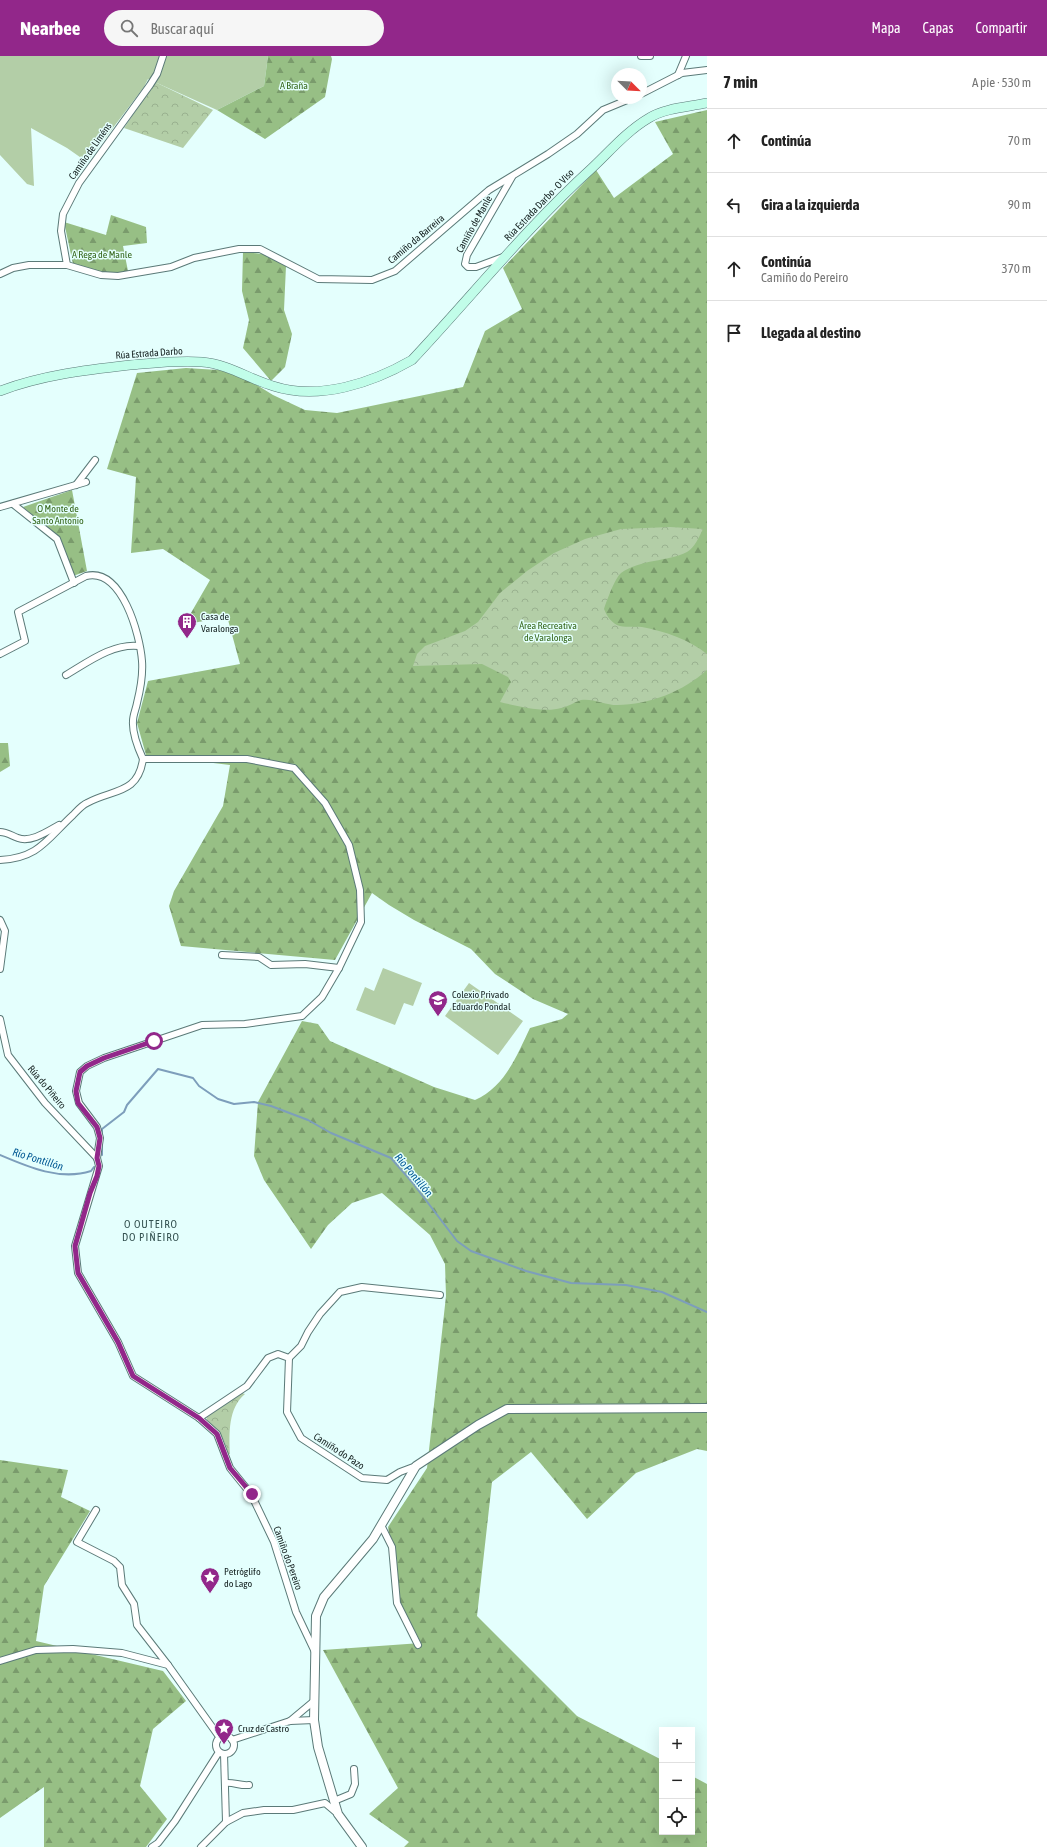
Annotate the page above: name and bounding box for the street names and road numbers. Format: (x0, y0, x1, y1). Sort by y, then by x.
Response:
street label: Camiño de Liméns (66, 120, 114, 181)
street label: Rúa Estrada Darbo - O Viso (502, 167, 576, 243)
street label: Camiño de Manle (454, 193, 494, 254)
street label: Camiño da Barreira (386, 212, 447, 266)
street label: Rúa Estrada Darbo (115, 345, 183, 361)
street label: Rúa do Piñeiro (26, 1063, 68, 1111)
street label: Camiño do Pazo (312, 1431, 367, 1472)
street label: Camiño do Pereiro (271, 1525, 305, 1592)

